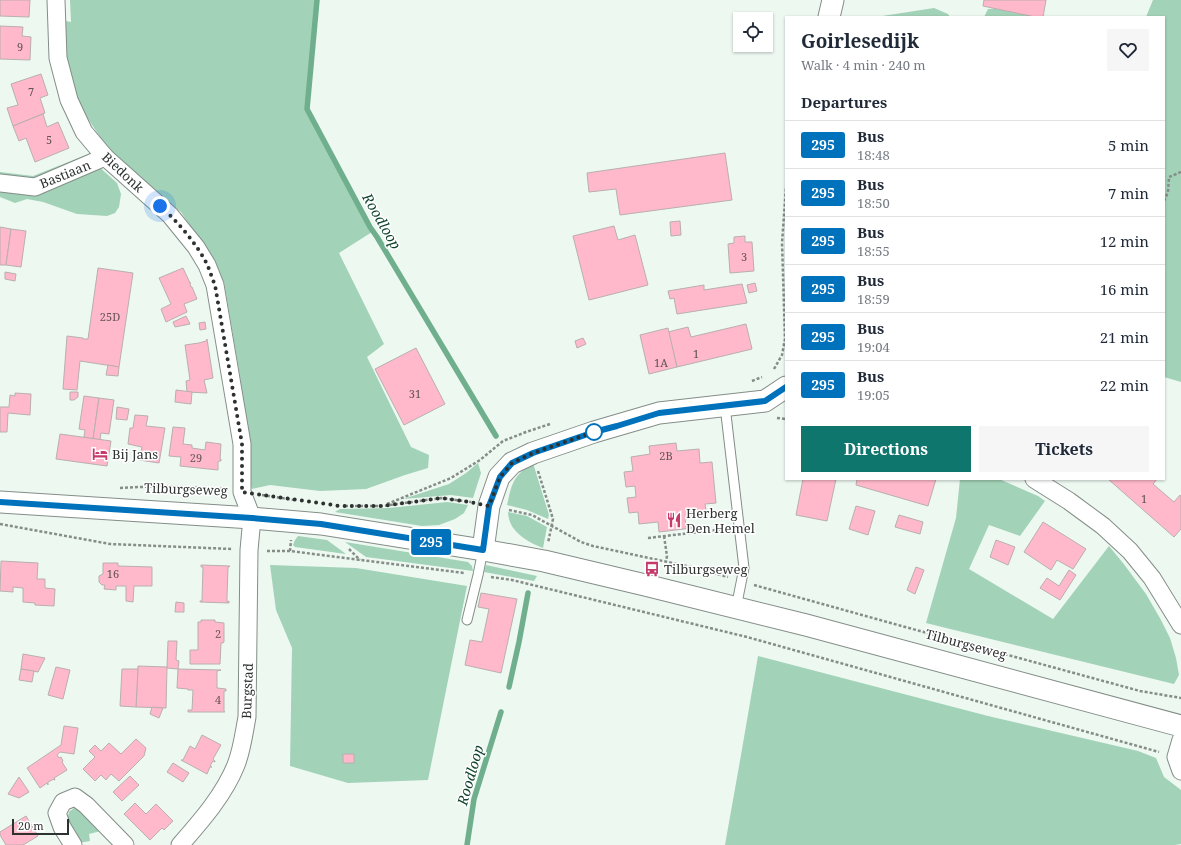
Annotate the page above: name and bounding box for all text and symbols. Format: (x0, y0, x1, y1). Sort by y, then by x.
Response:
map controls (733, 12, 773, 52)
button: locate (733, 12, 773, 52)
text: Goirlesedijk (801, 28, 919, 54)
button: heart (1107, 29, 1149, 71)
house number: 9 (17, 39, 23, 54)
text: Walk · 4 min · 240 m (801, 56, 926, 74)
house number: 7 (28, 84, 34, 99)
text: Departures (801, 92, 887, 112)
text: Bus (857, 126, 884, 146)
house number: 5 (46, 132, 52, 147)
text: 295 (811, 135, 835, 154)
text: 5 min (1108, 135, 1149, 155)
text: 18:48 (857, 146, 890, 164)
street label: Biedonk (98, 148, 148, 196)
street label: Bastiaan (37, 155, 94, 192)
text: Bus (857, 174, 884, 194)
text: 295 (811, 183, 835, 202)
text: 7 min (1108, 183, 1149, 203)
water label: Roodloop (358, 189, 406, 253)
text: 18:50 (857, 194, 890, 212)
your location (150, 196, 170, 216)
text: Bus (857, 222, 884, 242)
text: 295 (811, 231, 835, 250)
text: 12 min (1100, 231, 1149, 251)
text: 18:55 (857, 242, 890, 260)
house number: 3 (741, 249, 747, 264)
text: Bus (857, 270, 884, 290)
text: 295 (811, 279, 835, 298)
text: 16 min (1100, 279, 1149, 299)
text: 18:59 (857, 290, 890, 308)
house number: 25D (100, 309, 120, 324)
text: Bus (857, 318, 884, 338)
text: 295 (811, 327, 835, 346)
text: 21 min (1100, 327, 1149, 347)
text: 19:04 (857, 338, 890, 356)
house number: 1 (693, 346, 699, 361)
house number: 1A (654, 355, 668, 370)
text: Bus (857, 366, 884, 386)
text: 295 (811, 375, 835, 394)
text: 22 min (1100, 375, 1149, 395)
house number: 31 (409, 386, 421, 401)
text: 19:05 (857, 386, 890, 404)
unlabelled marker (585, 423, 603, 441)
button: Directions (801, 426, 971, 472)
button: Tickets (979, 426, 1149, 472)
hotel icon: Bij Jans (91, 445, 109, 463)
place label: Bij Jans (112, 445, 158, 463)
house number: 2B (659, 448, 673, 463)
house number: 29 (190, 450, 202, 465)
street label: Tilburgseweg (144, 479, 228, 499)
house number: 1 (1141, 491, 1147, 506)
place label: Herberg Den Hemel (686, 504, 755, 537)
restaurant icon: Herberg Den Hemel (665, 511, 683, 529)
line badge: 295 (408, 529, 454, 555)
text: 295 (419, 532, 443, 551)
bus stop icon: Tilburgseweg (643, 560, 661, 578)
place label: Tilburgseweg (664, 560, 748, 578)
house number: 16 (107, 566, 119, 581)
street label: Tilburgseweg (923, 625, 1009, 663)
house number: 2 (215, 626, 221, 641)
street label: Burgstad (237, 663, 257, 719)
house number: 4 (215, 692, 221, 707)
water label: Roodloop (452, 743, 488, 808)
scale bar (12, 817, 69, 836)
text: 20 m (18, 818, 44, 833)

